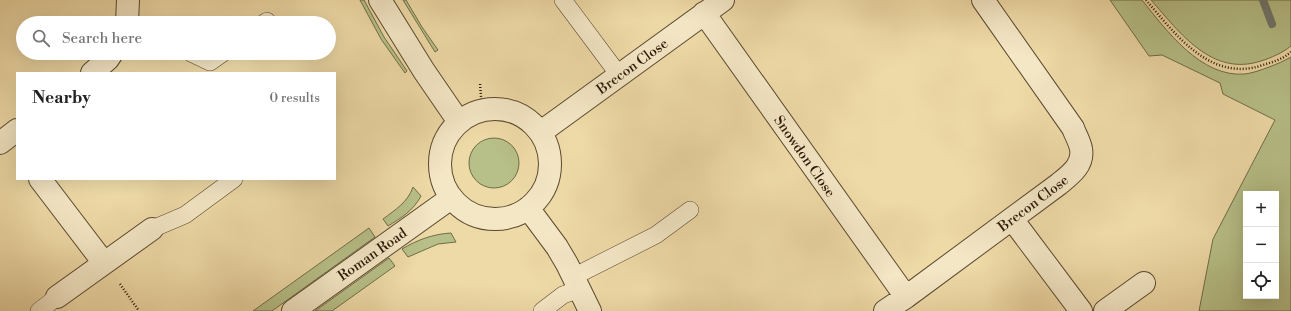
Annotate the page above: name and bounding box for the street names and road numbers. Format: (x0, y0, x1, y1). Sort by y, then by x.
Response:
street label: Brecon Close (593, 35, 672, 99)
street label: Snowdon Close (769, 112, 839, 201)
street label: Brecon Close (994, 171, 1073, 237)
street label: Roman Road (334, 224, 411, 285)

